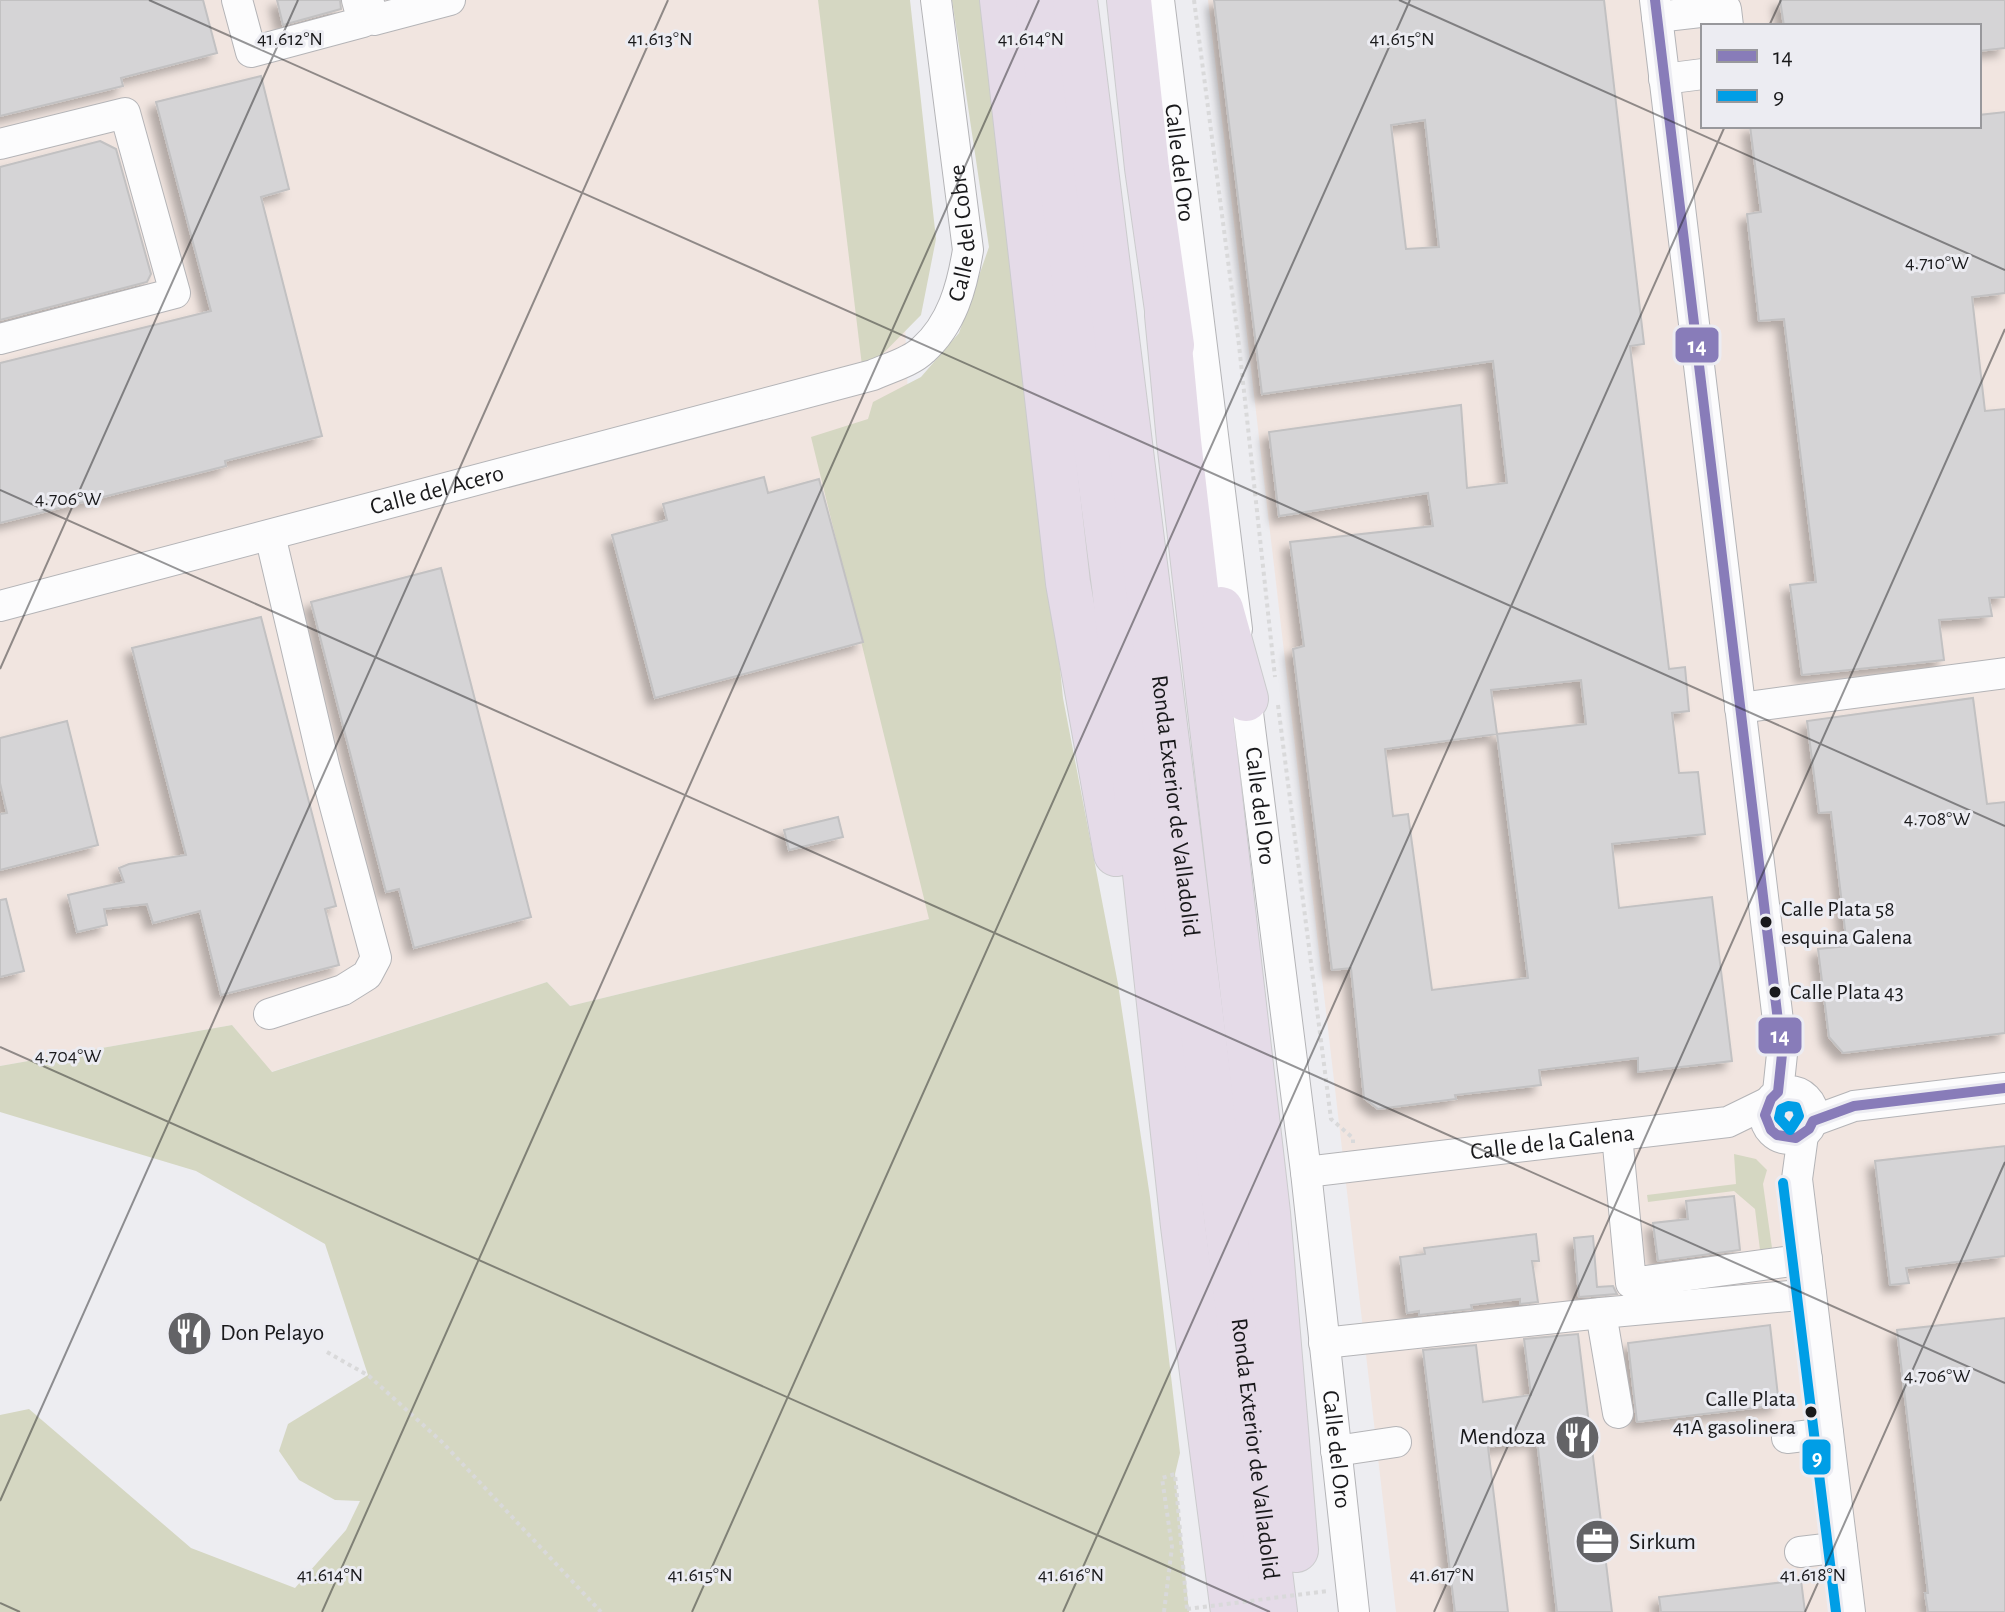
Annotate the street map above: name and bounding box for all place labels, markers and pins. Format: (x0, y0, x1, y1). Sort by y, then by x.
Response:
place label: Calle Plata 58 esquina Galena (1781, 898, 1912, 948)
marker: Calle Plata 58 esquina Galena (1758, 914, 1774, 930)
place label: Calle Plata 43 (1790, 981, 1904, 1003)
marker: Calle Plata 43 (1767, 984, 1783, 1000)
restaurant icon: Don Pelayo (165, 1309, 213, 1357)
place label: Don Pelayo (220, 1321, 324, 1345)
place label: Calle Plata 41A gasolinera (1673, 1388, 1796, 1438)
marker: Calle Plata 41A gasolinera (1803, 1404, 1819, 1420)
restaurant icon: Mendoza (1553, 1413, 1601, 1461)
place label: Mendoza (1459, 1425, 1546, 1449)
office icon: Sirkum (1574, 1518, 1622, 1566)
place label: Sirkum (1629, 1530, 1696, 1554)

